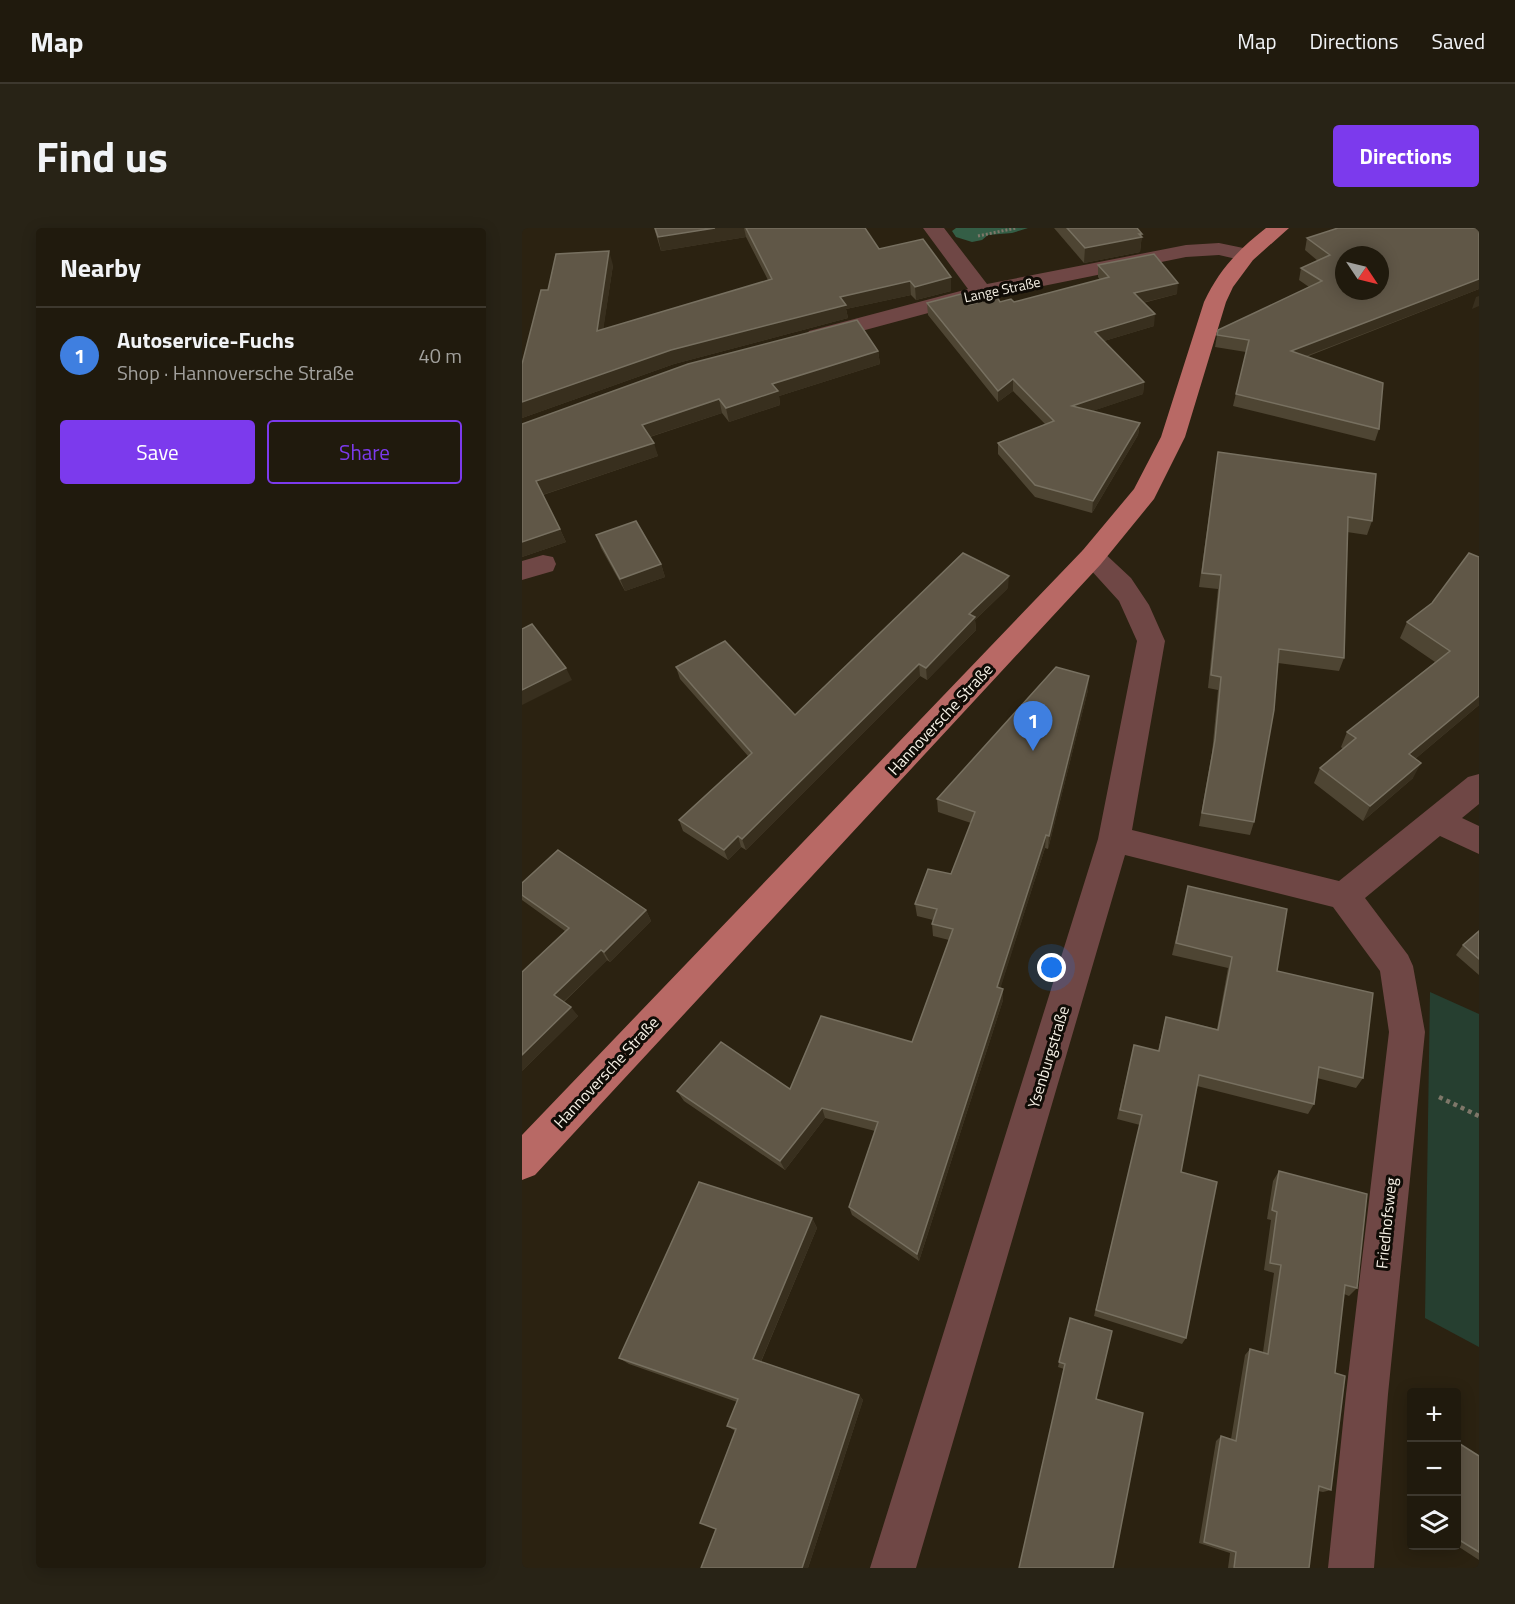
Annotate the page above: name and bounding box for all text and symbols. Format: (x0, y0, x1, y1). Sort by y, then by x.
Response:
text: Map (30, 20, 84, 63)
text: Map (1237, 25, 1277, 57)
text: Directions (1310, 25, 1399, 57)
text: Saved (1432, 25, 1485, 57)
text: Find us (36, 124, 168, 188)
button: Directions (1333, 125, 1479, 187)
north arrow (1335, 246, 1389, 300)
text: Nearby (60, 248, 141, 287)
street label: Lange Straße (962, 271, 1042, 307)
text: Autoservice-Fuchs (117, 323, 294, 357)
text: 1 (74, 340, 85, 371)
text: 40 m (418, 340, 462, 371)
text: Shop · Hannoversche Straße (117, 357, 354, 388)
button: Save (60, 420, 255, 484)
button: Share (267, 420, 462, 484)
street label: Hannoversche Straße (882, 658, 998, 780)
pin: 1 (1014, 702, 1052, 751)
your location (1037, 953, 1066, 982)
street label: Ysenburgstraße (1021, 1003, 1075, 1111)
street label: Hannoversche Straße (548, 1011, 664, 1133)
street label: Friedhofsweg (1369, 1176, 1403, 1270)
map controls (1407, 1388, 1461, 1550)
button: + (1407, 1388, 1461, 1442)
button: − (1407, 1442, 1461, 1496)
button: layers (1407, 1496, 1461, 1550)

